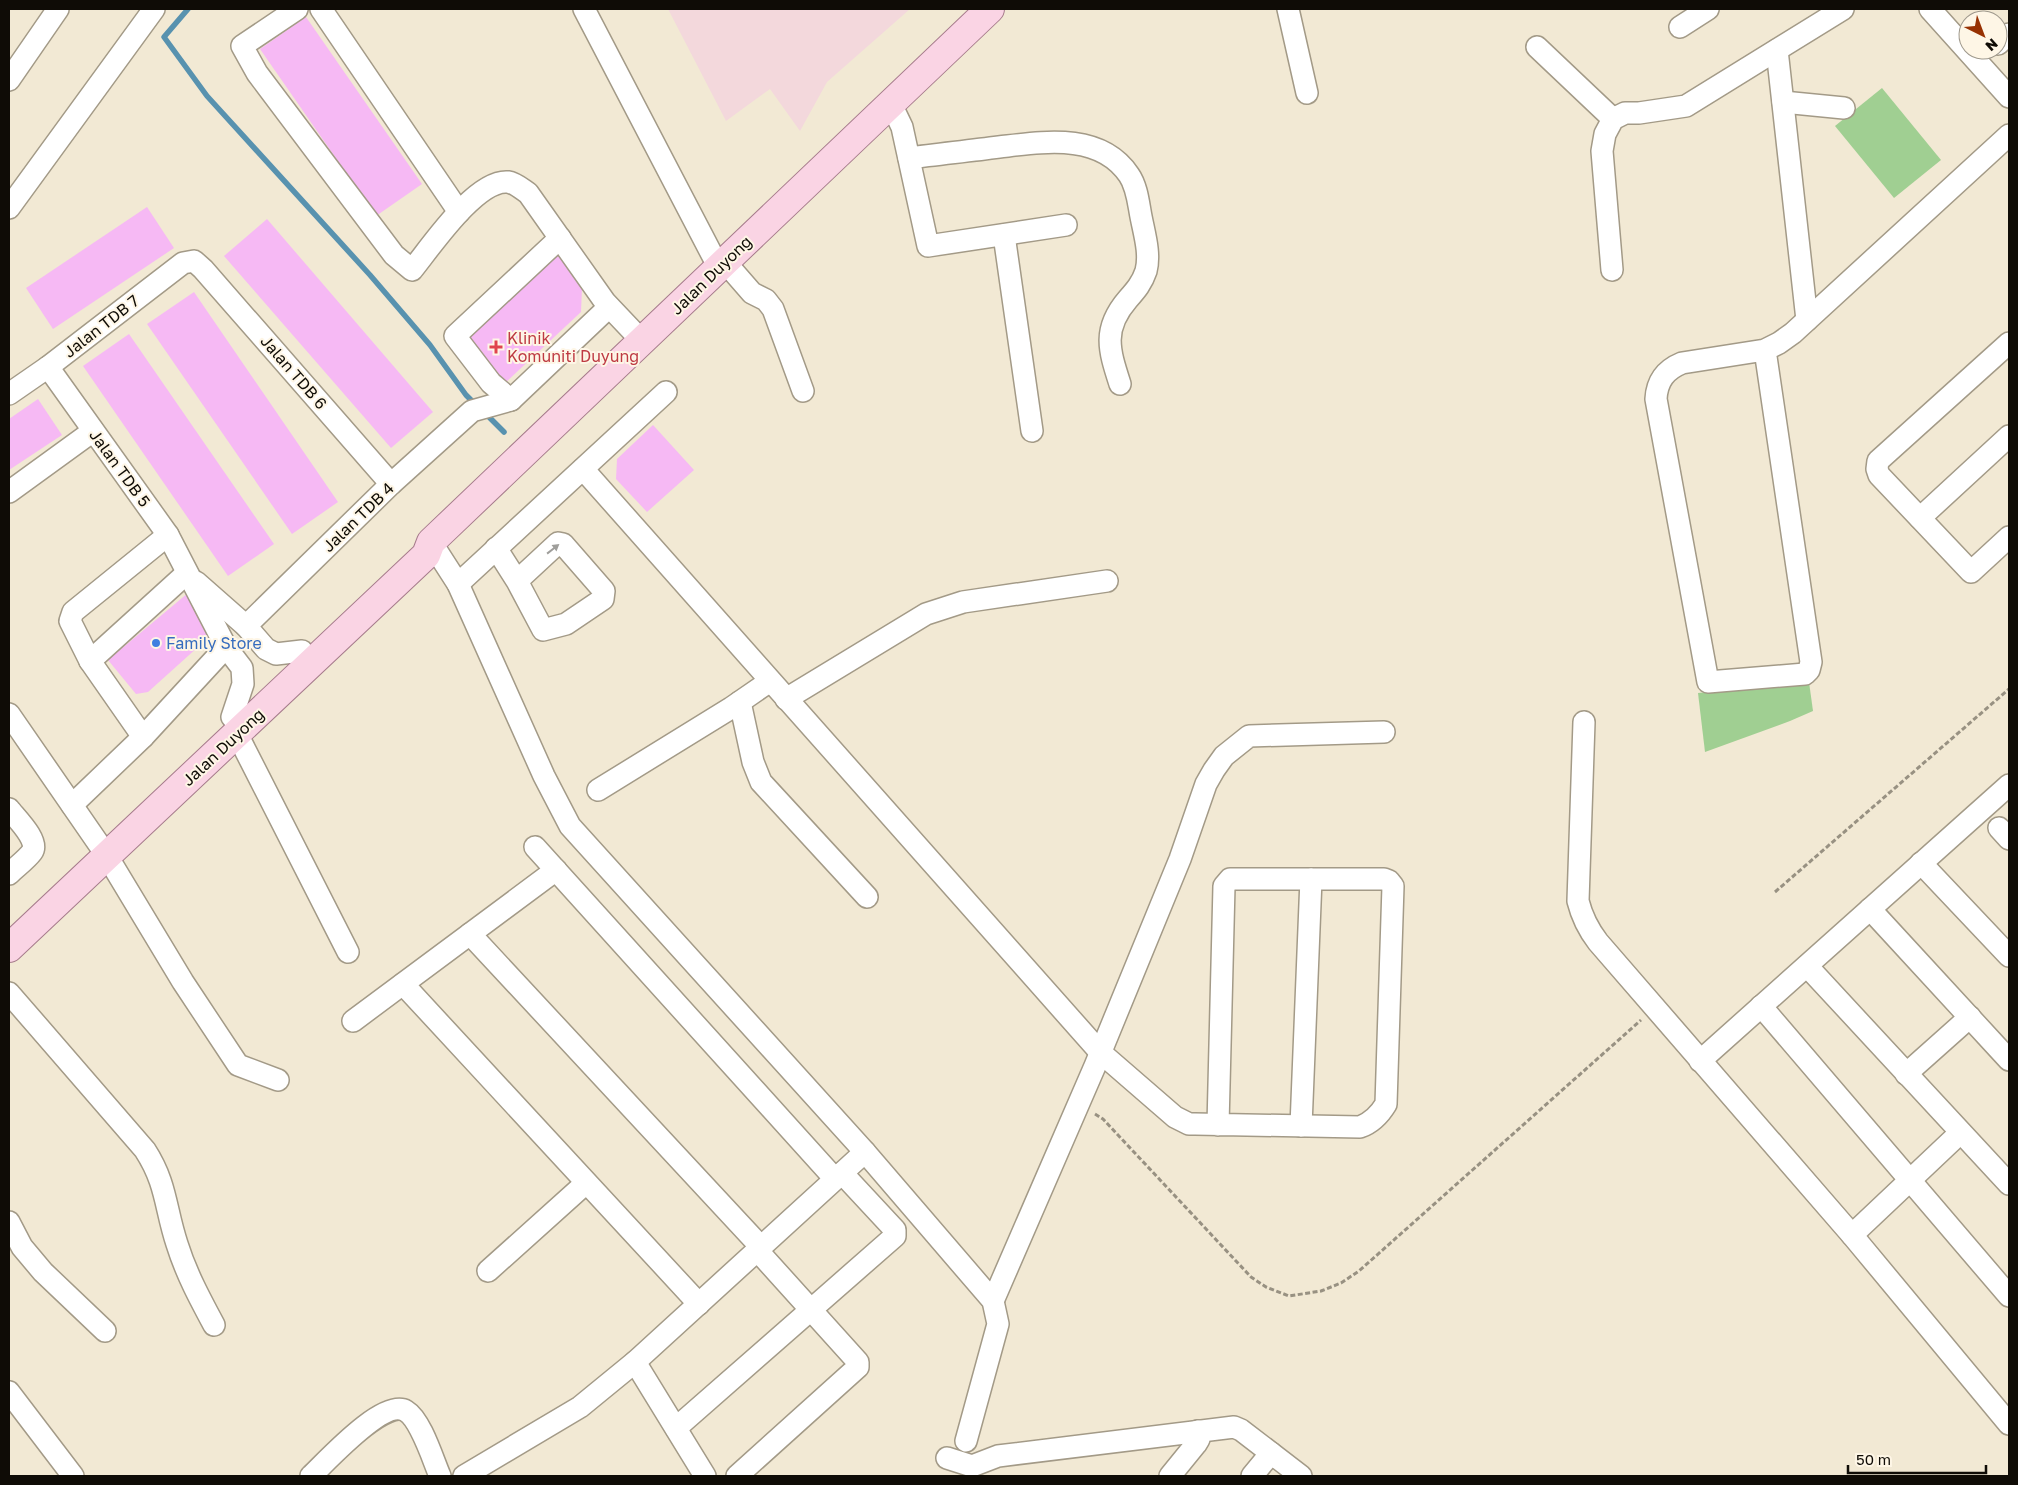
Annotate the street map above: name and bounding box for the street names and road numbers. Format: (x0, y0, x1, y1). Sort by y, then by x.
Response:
street label: Jalan Duyong (666, 231, 756, 319)
street label: Jalan TDB 7 (59, 290, 143, 362)
street label: Jalan TDB 6 (256, 331, 332, 413)
street label: Jalan TDB 5 (85, 425, 155, 511)
street label: Jalan TDB 4 (318, 478, 398, 556)
street label: Jalan Duyong (178, 704, 268, 790)

